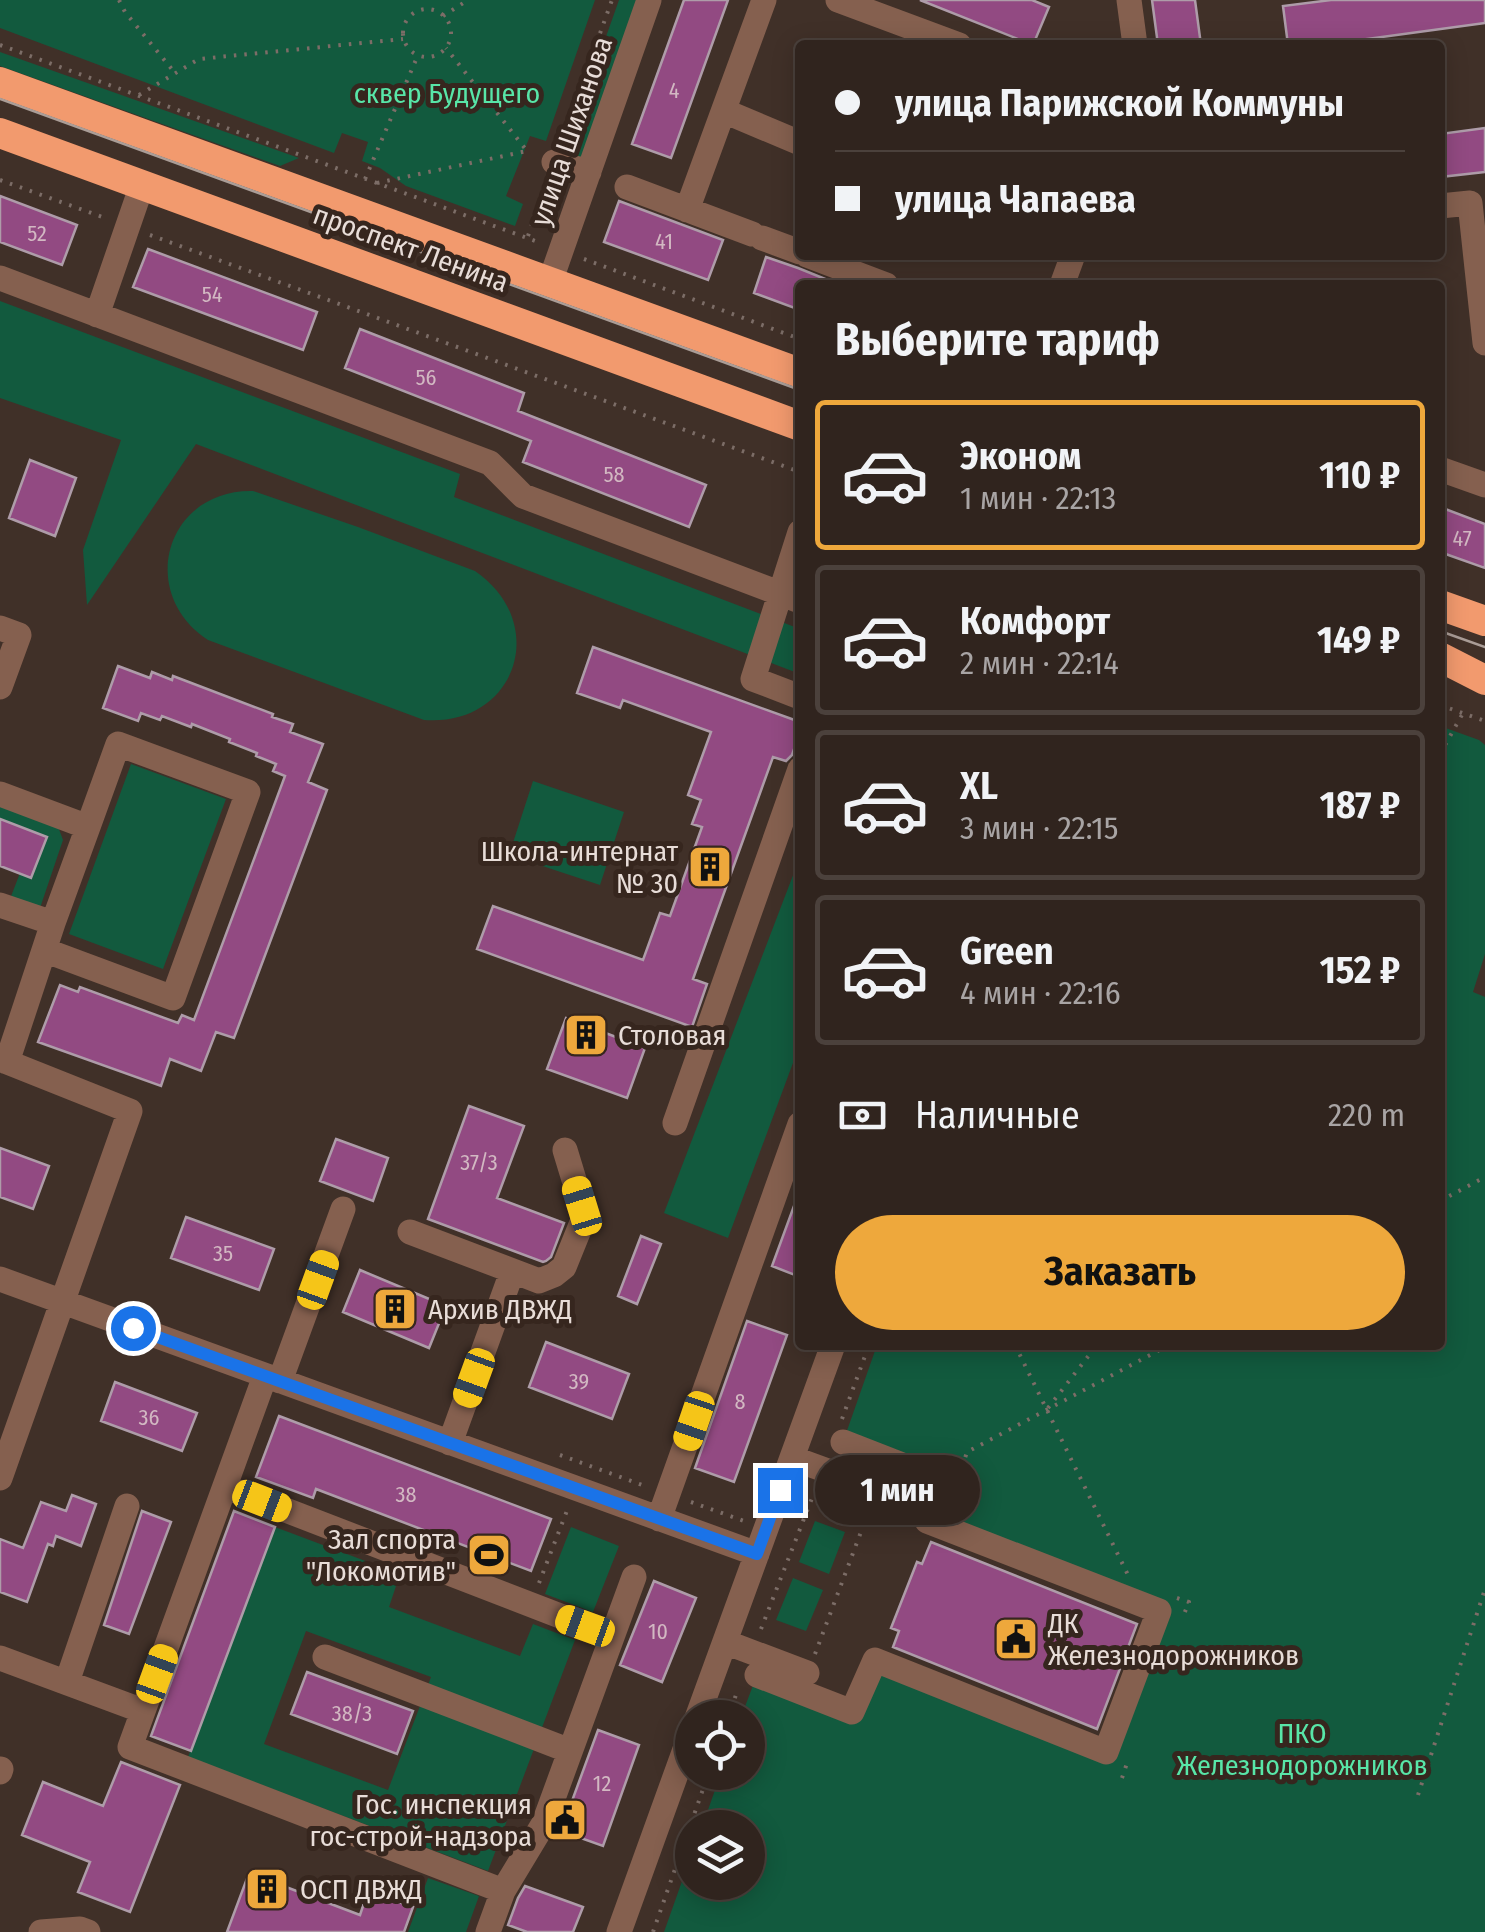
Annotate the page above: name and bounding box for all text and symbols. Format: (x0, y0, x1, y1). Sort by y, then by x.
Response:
street label: улица Шиханова (524, 32, 619, 230)
park label: сквер Будущего (354, 77, 540, 110)
house number: 4 (669, 77, 680, 104)
text: улица Парижской Коммуны (895, 80, 1344, 126)
text: улица Чапаева (895, 176, 1136, 222)
street label: проспект Ленина (309, 198, 513, 299)
house number: 52 (27, 220, 47, 247)
house number: 41 (655, 228, 673, 255)
house number: 54 (202, 281, 223, 308)
text: Выберите тариф (835, 313, 1160, 367)
house number: 56 (415, 364, 437, 391)
icon: car (840, 430, 930, 520)
text: Эконом (960, 433, 1081, 479)
text: 110 ₽ (1319, 452, 1400, 498)
house number: 58 (603, 461, 625, 488)
text: 1 мин · 22:13 (960, 479, 1116, 517)
house number: 47 (1452, 525, 1472, 552)
icon: car (840, 595, 930, 685)
text: Комфорт (960, 598, 1110, 644)
text: 149 ₽ (1317, 617, 1400, 663)
text: 2 мин · 22:14 (960, 644, 1119, 682)
icon: car (840, 760, 930, 850)
text: XL (960, 763, 998, 809)
text: 187 ₽ (1320, 782, 1400, 828)
text: 3 мин · 22:15 (960, 809, 1118, 847)
place label: Школа-интернат № 30 (481, 835, 679, 900)
building icon: Школа-интернат № 30 (687, 844, 733, 890)
icon: car (840, 925, 930, 1015)
text: Green (960, 928, 1054, 974)
text: 152 ₽ (1320, 947, 1400, 993)
text: 4 мин · 22:16 (960, 974, 1121, 1012)
building icon: Столовая (563, 1012, 609, 1058)
place label: Столовая (618, 1019, 726, 1052)
icon: cash (835, 1088, 890, 1143)
text: Наличные (915, 1092, 1080, 1138)
text: 220 m (1328, 1096, 1405, 1134)
house number: 37/3 (460, 1149, 498, 1176)
car (559, 1173, 605, 1239)
button: Заказать (835, 1215, 1405, 1330)
house number: 35 (213, 1240, 233, 1267)
car (294, 1247, 342, 1313)
building icon: Архив ДВЖД (372, 1286, 418, 1332)
place label: Архив ДВЖД (428, 1293, 572, 1326)
route start (111, 1306, 156, 1351)
car (450, 1345, 498, 1411)
house number: 39 (569, 1368, 589, 1395)
car (670, 1388, 718, 1454)
house number: 8 (734, 1388, 746, 1415)
house number: 36 (139, 1404, 160, 1431)
callout: 1 мин (815, 1455, 980, 1525)
route end (758, 1468, 803, 1513)
text: 1 мин (861, 1471, 934, 1509)
car (229, 1476, 295, 1526)
house number: 38 (396, 1481, 416, 1508)
place label: Зал спорта "Локомотив" (306, 1523, 456, 1588)
sports icon: Зал спорта "Локомотив" (466, 1532, 512, 1578)
car (552, 1602, 618, 1650)
place label: ДК Железнодорожников (1047, 1607, 1299, 1672)
public building icon: ДК Железнодорожников (993, 1616, 1039, 1662)
house number: 10 (648, 1618, 668, 1645)
car (133, 1641, 181, 1707)
house number: 38/3 (332, 1700, 372, 1727)
map controls (675, 1700, 765, 1900)
button: locate (675, 1700, 765, 1790)
park label: ПКО Железнодорожников (1177, 1717, 1428, 1782)
house number: 12 (593, 1770, 611, 1797)
place label: Гос. инспекция гос-строй-надзора (310, 1788, 532, 1853)
public building icon: Гос. инспекция гос-строй-надзора (542, 1797, 588, 1843)
button: layers (675, 1810, 765, 1900)
building icon: ОСП ДВЖД (244, 1866, 290, 1912)
place label: ОСП ДВЖД (300, 1873, 422, 1906)

